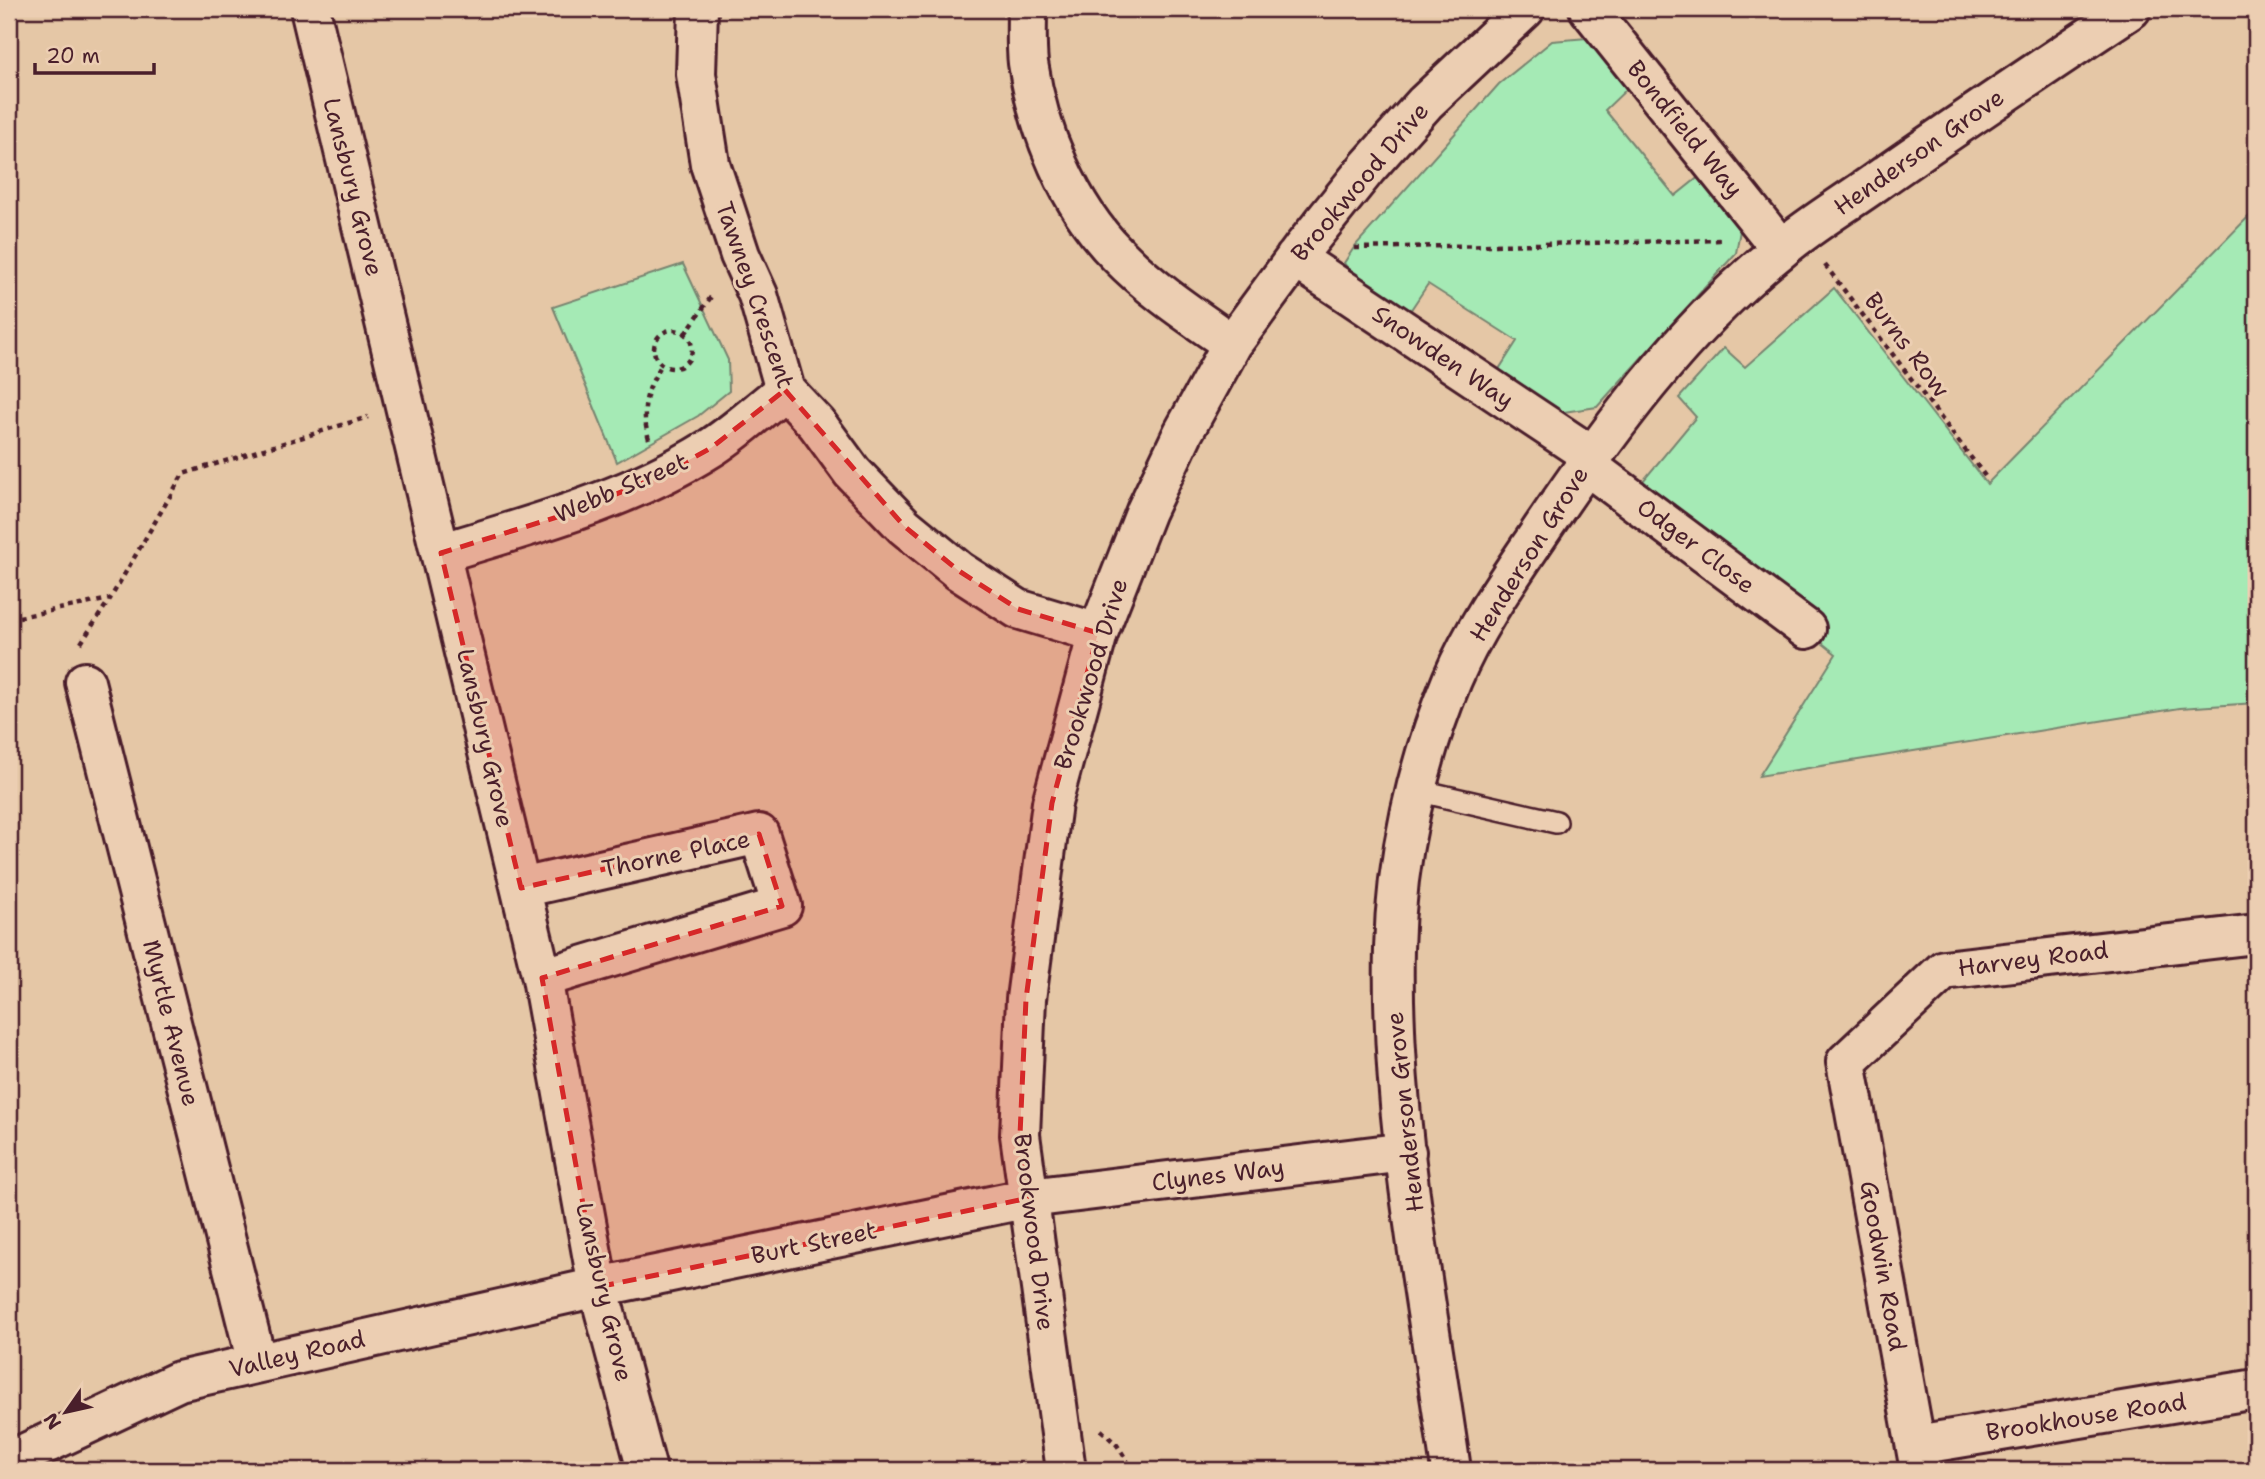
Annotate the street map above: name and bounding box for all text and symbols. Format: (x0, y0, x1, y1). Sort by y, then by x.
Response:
scale bar (35, 32, 154, 76)
text: 20 m (46, 42, 100, 70)
street label: Bondfield Way (1620, 54, 1750, 204)
street label: Henderson Grove (1827, 81, 2011, 223)
street label: Lansbury Grove (315, 94, 391, 280)
street label: Brookwood Drive (1284, 96, 1436, 268)
street label: Tawney Crescent (708, 197, 802, 393)
street label: Burns Row (1857, 286, 1957, 404)
street label: Snowden Way (1366, 298, 1520, 416)
street label: Webb Street (549, 445, 693, 531)
street label: Henderson Grove (1462, 460, 1596, 648)
street label: Odger Close (1630, 491, 1762, 601)
street label: Brookwood Drive (1047, 574, 1135, 774)
street label: Lansbury Grove (449, 645, 521, 831)
street label: Thorne Place (599, 823, 753, 885)
street label: Harvey Road (1956, 934, 2110, 984)
street label: Myrtle Avenue (135, 936, 207, 1110)
street label: Henderson Grove (1379, 1010, 1431, 1214)
street label: Brookwood Drive (1006, 1132, 1062, 1332)
street label: Clynes Way (1150, 1151, 1286, 1199)
street label: Goodwin Road (1852, 1178, 1914, 1354)
street label: Lansbury Grove (568, 1199, 640, 1385)
street label: Burt Street (748, 1214, 880, 1272)
street label: Valley Road (226, 1323, 368, 1385)
north arrow (32, 1378, 102, 1448)
street label: Brookhouse Road (1983, 1385, 2189, 1449)
text: N (38, 1408, 67, 1434)

